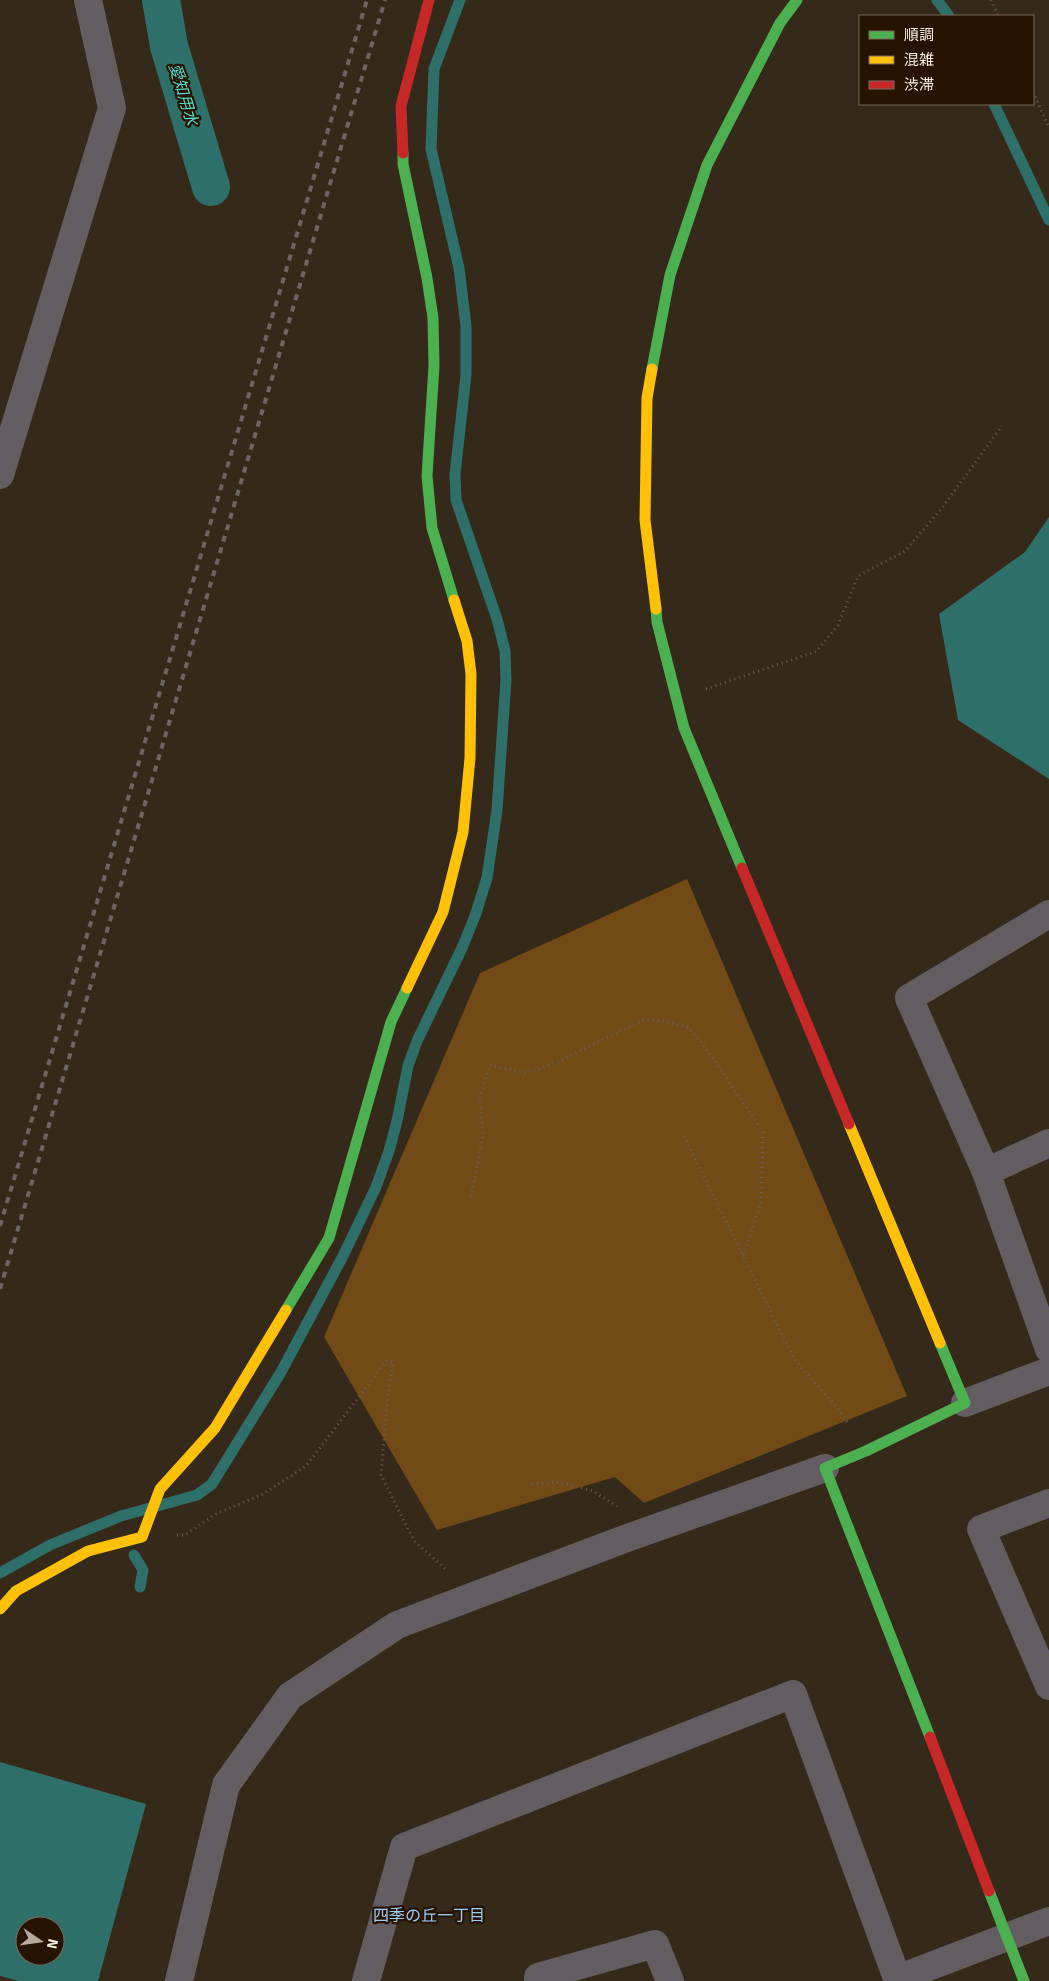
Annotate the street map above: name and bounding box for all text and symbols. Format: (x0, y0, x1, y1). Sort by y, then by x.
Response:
legend (859, 15, 1034, 105)
text: 順調 (904, 26, 934, 44)
text: 混雑 (904, 51, 934, 69)
water label: 愛知用水 (164, 61, 203, 130)
text: 渋滞 (904, 76, 934, 94)
district label: 四季の丘一丁目 (373, 1906, 485, 1926)
north arrow (15, 1916, 65, 1966)
text: N (43, 1937, 62, 1950)

